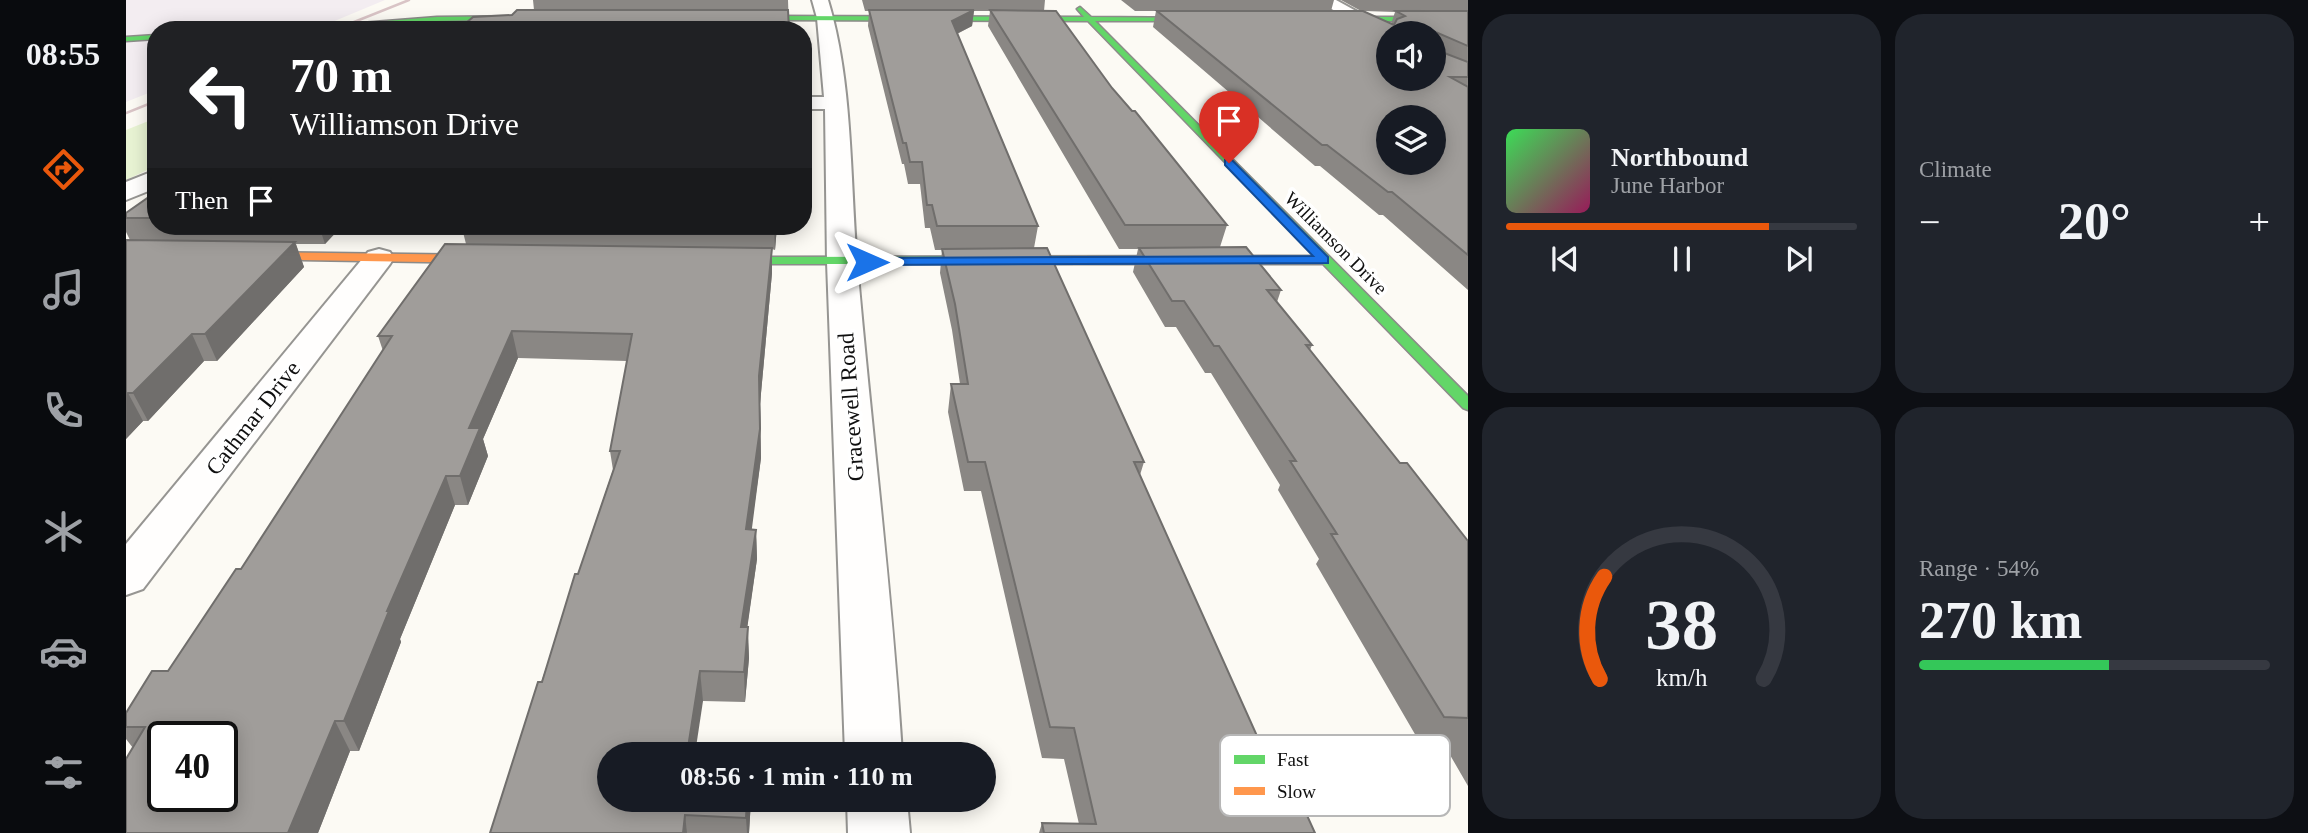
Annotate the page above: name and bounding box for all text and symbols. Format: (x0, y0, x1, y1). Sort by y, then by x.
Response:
map controls (1376, 21, 1446, 175)
button: sound (1376, 21, 1446, 91)
text: 08:55 (26, 36, 100, 72)
text: 70 m (290, 48, 392, 103)
icon: left (175, 49, 266, 140)
pin (1199, 91, 1259, 163)
icon: arrive (1210, 102, 1248, 140)
button: layers (1376, 105, 1446, 175)
text: Williamson Drive (290, 106, 519, 142)
text: Northbound (1611, 143, 1748, 172)
icon: directions (39, 145, 88, 194)
text: Climate (1919, 157, 1992, 182)
text: June Harbor (1611, 173, 1724, 198)
icon: arrive (242, 182, 280, 220)
text: Then (175, 186, 228, 215)
street label: Williamson Drive (1281, 188, 1391, 298)
text: 20° (2058, 193, 2131, 250)
text: − (1919, 201, 1940, 243)
text: + (2249, 201, 2270, 243)
position arrow (830, 225, 904, 299)
icon: previous (1546, 240, 1584, 278)
icon: pause (1663, 240, 1701, 278)
icon: next (1780, 240, 1818, 278)
icon: music (39, 265, 88, 314)
street label: Gracewell Road (833, 331, 869, 482)
street label: Cathmar Drive (201, 356, 305, 480)
icon: phone (39, 386, 88, 435)
icon: climate (39, 507, 88, 556)
text: Range · 54% (1919, 556, 2039, 581)
text: 38 (1645, 584, 1718, 665)
text: 270 km (1919, 592, 2082, 649)
icon: car (39, 627, 88, 676)
text: km/h (1656, 664, 1708, 691)
speed limit sign: 40 (147, 721, 238, 812)
legend (1220, 735, 1450, 816)
icon: filters (39, 748, 88, 797)
text: Fast (1277, 749, 1309, 770)
text: 08:56 · 1 min · 110 m (680, 762, 913, 791)
text: Slow (1277, 781, 1316, 802)

